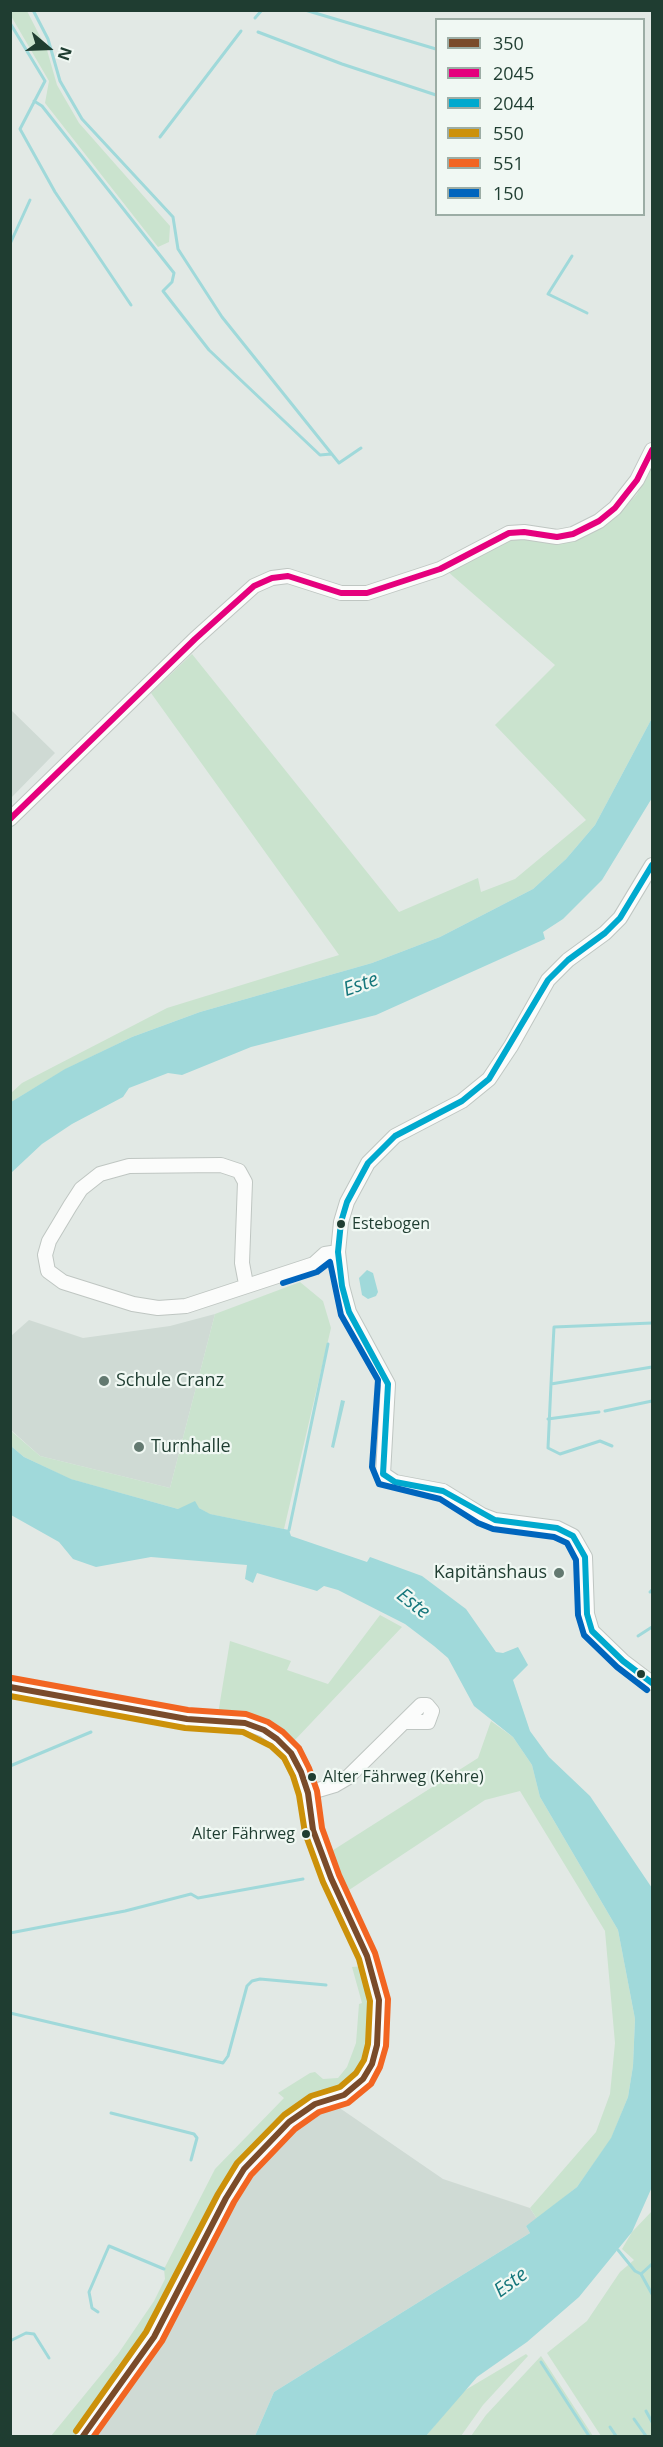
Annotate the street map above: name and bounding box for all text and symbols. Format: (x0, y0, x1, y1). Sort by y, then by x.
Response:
north arrow (18, 18, 78, 78)
legend (435, 18, 645, 216)
text: 350 (493, 31, 524, 55)
text: N (53, 44, 78, 64)
text: 2045 (493, 61, 534, 85)
text: 2044 (493, 91, 534, 115)
text: 550 (493, 121, 524, 145)
text: 551 (493, 151, 524, 175)
text: 150 (493, 181, 524, 205)
water label: Este (340, 968, 382, 1002)
place label: Estebogen (352, 1214, 430, 1234)
marker: Estebogen (335, 1218, 347, 1230)
place label: Schule Cranz (116, 1370, 224, 1392)
marker: Schule Cranz (97, 1374, 111, 1388)
place label: Turnhalle (151, 1436, 231, 1458)
marker: Turnhalle (132, 1440, 146, 1454)
place label: Kapitänshaus (434, 1562, 547, 1584)
marker: Kapitänshaus (552, 1566, 566, 1580)
water label: Este (392, 1584, 434, 1624)
unlabelled marker (635, 1668, 647, 1680)
place label: Alter Fährweg (Kehre) (323, 1767, 484, 1787)
marker: Alter Fährweg (Kehre) (306, 1771, 318, 1783)
place label: Alter Fährweg (192, 1824, 295, 1844)
marker: Alter Fährweg (300, 1828, 312, 1840)
water label: Este (490, 2263, 532, 2303)

